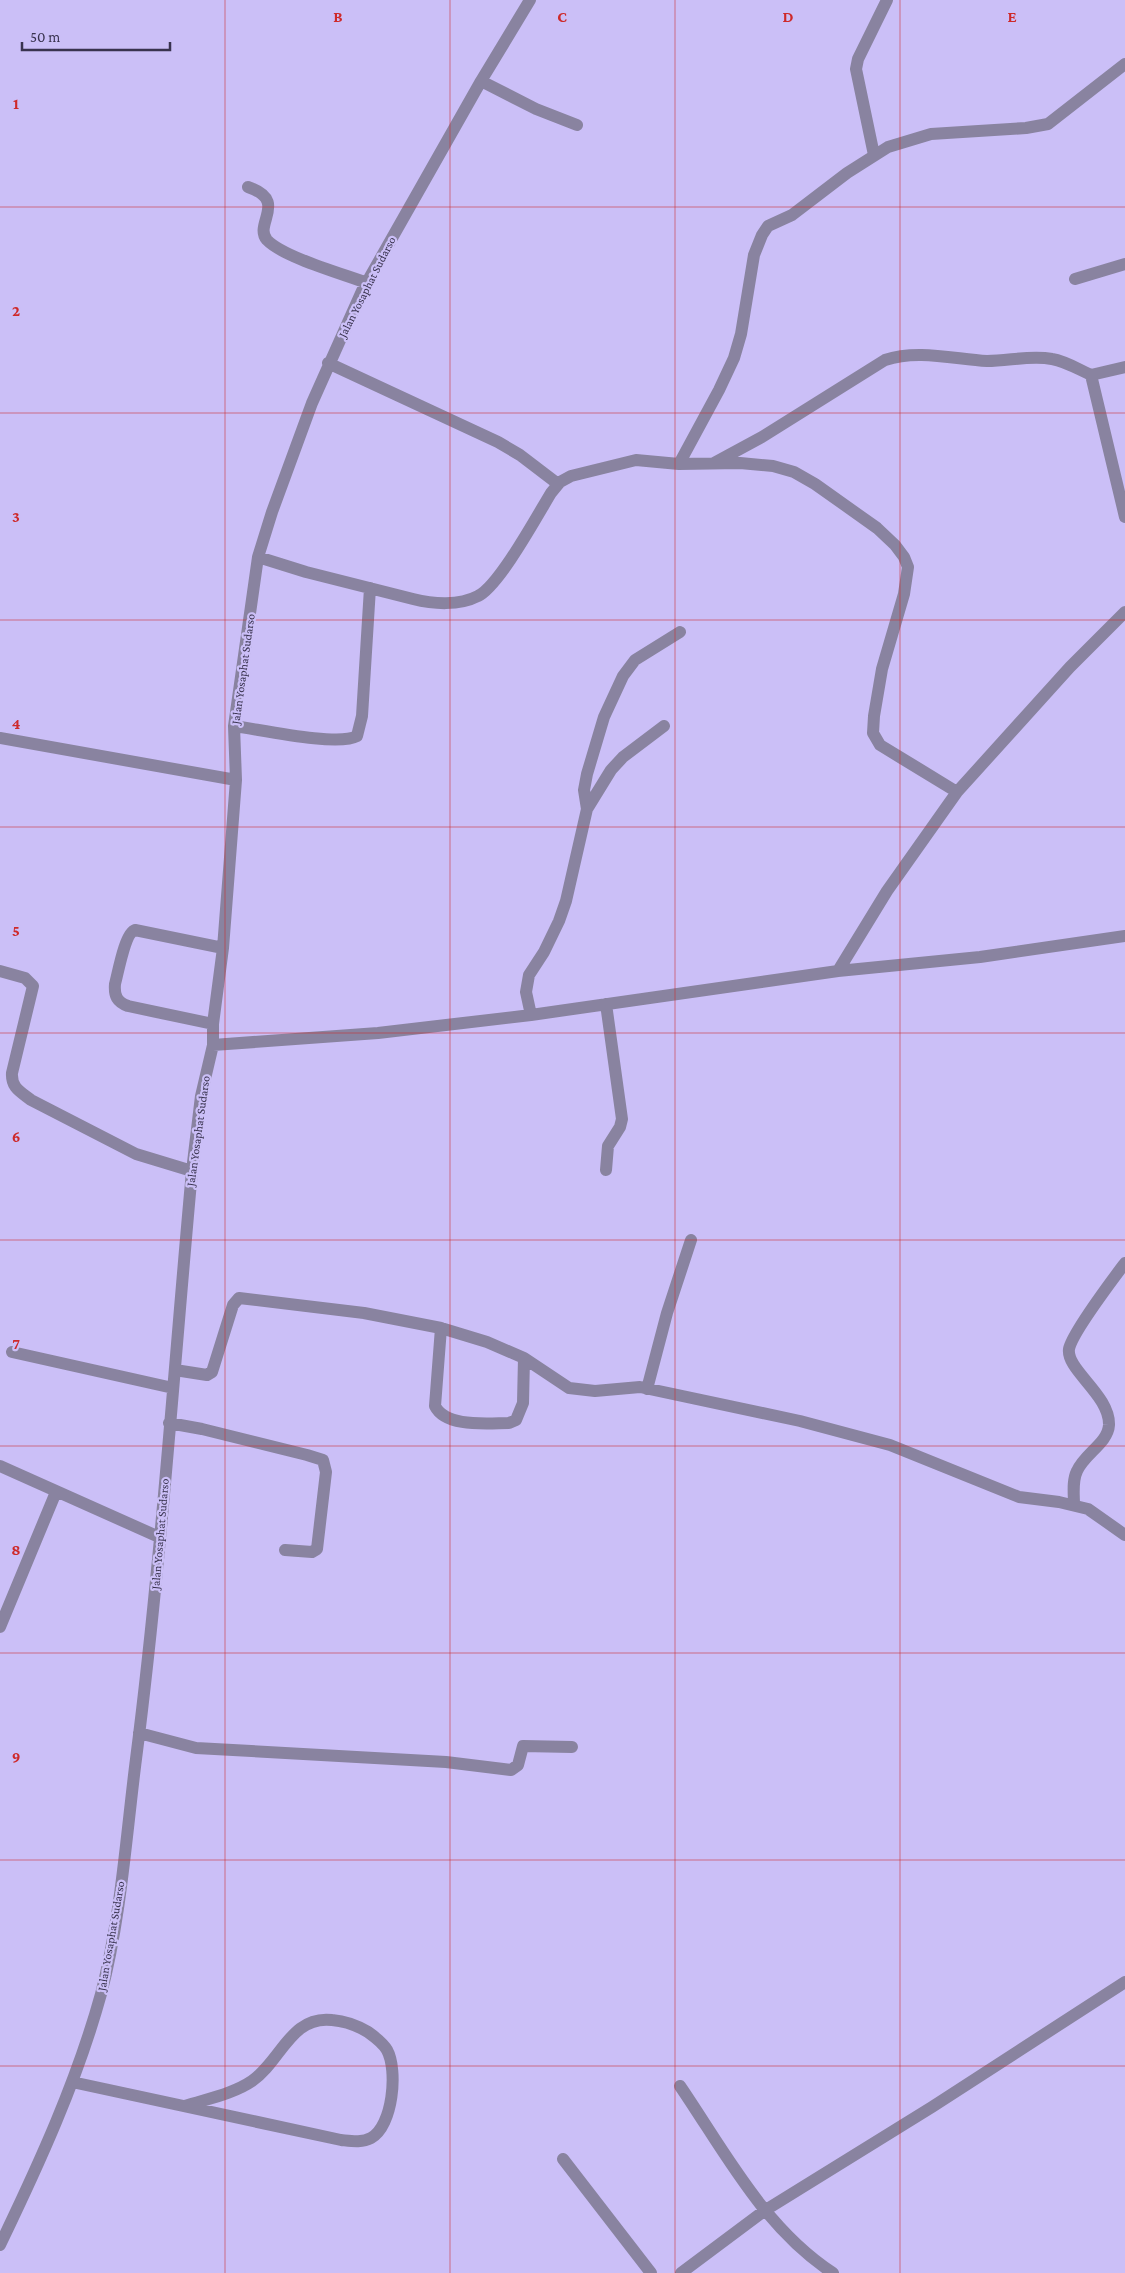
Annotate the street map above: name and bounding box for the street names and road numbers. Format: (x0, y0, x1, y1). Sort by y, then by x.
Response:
street label: Jalan Yosaphat Sudarso (335, 234, 399, 341)
street label: Jalan Yosaphat Sudarso (228, 613, 258, 726)
street label: Jalan Yosaphat Sudarso (183, 1075, 213, 1188)
street label: Jalan Yosaphat Sudarso (148, 1478, 172, 1591)
street label: Jalan Yosaphat Sudarso (94, 1880, 128, 1993)

